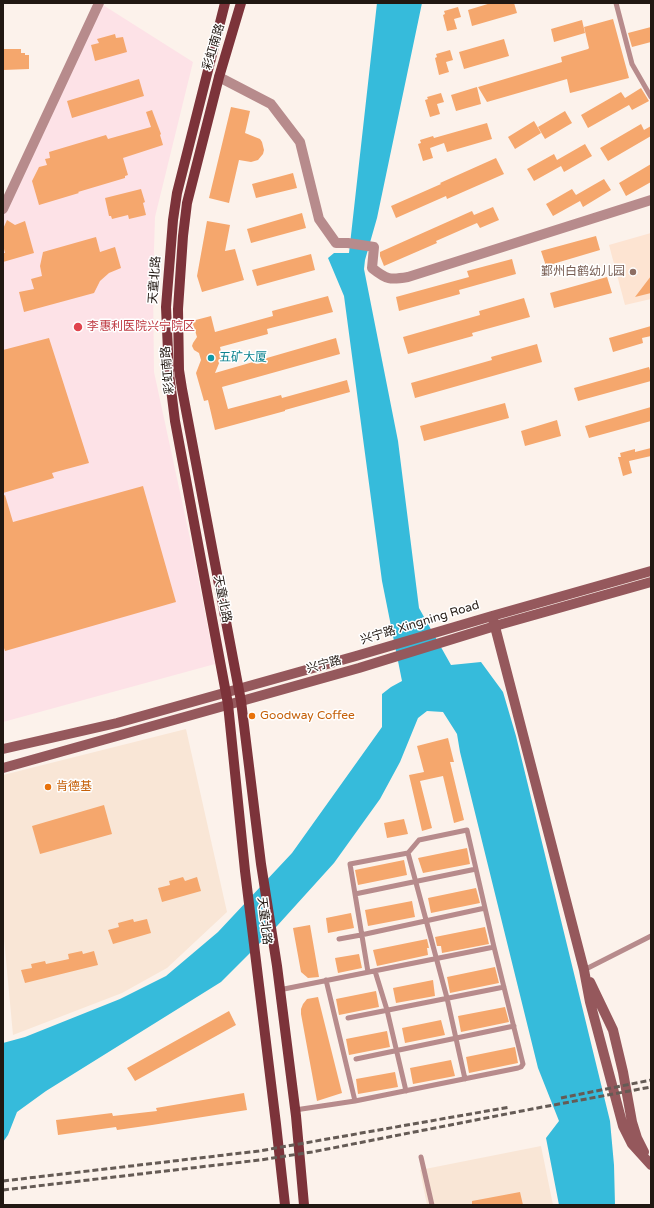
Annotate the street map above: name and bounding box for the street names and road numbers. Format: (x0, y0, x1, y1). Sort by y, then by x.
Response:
street label: 彩虹南路 (200, 22, 228, 72)
street label: 天童北路 (146, 256, 164, 304)
street label: 彩虹南路 (159, 345, 177, 395)
street label: 天童北路 (210, 574, 234, 624)
street label: 兴宁路 Xingning Road (359, 598, 481, 648)
street label: 兴宁路 (305, 653, 343, 677)
street label: 天童北路 (254, 896, 274, 946)

